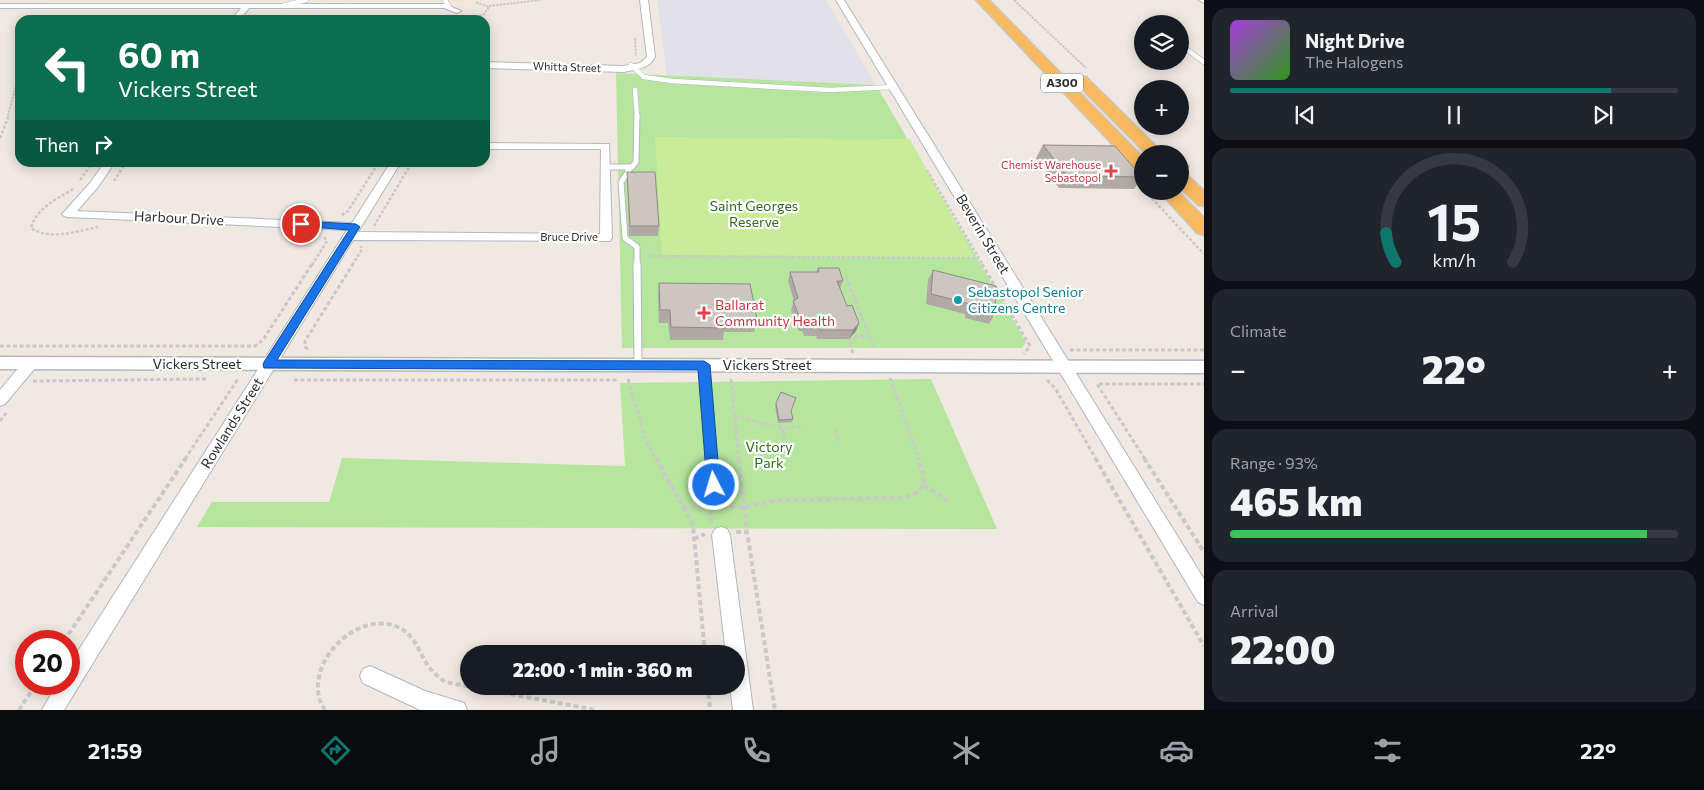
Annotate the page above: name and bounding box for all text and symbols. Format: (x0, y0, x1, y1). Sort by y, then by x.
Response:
map controls (1134, 15, 1189, 200)
button: layers (1134, 15, 1189, 70)
text: Night Drive (1305, 29, 1405, 52)
text: 60 m (118, 32, 200, 75)
icon: left (35, 35, 100, 100)
text: The Halogens (1305, 52, 1403, 71)
street label: Whitta Street (533, 59, 602, 74)
road number: A300 (1041, 74, 1083, 92)
text: Vickers Street (118, 75, 257, 102)
button: + (1134, 80, 1189, 135)
icon: previous (1291, 101, 1319, 129)
icon: pause (1440, 101, 1468, 129)
icon: next (1589, 101, 1617, 129)
icon: right (89, 130, 117, 158)
text: Then (35, 133, 79, 156)
button: − (1134, 145, 1189, 200)
place label: Chemist Warehouse Sebastopol (1001, 158, 1101, 184)
marker: Chemist Warehouse Sebastopol (1105, 165, 1117, 177)
text: 15 (1427, 188, 1481, 252)
street label: Beverin Street (953, 191, 1014, 277)
park label: Saint Georges Reserve (710, 197, 798, 230)
pin (280, 203, 322, 245)
street label: Harbour Drive (134, 207, 224, 228)
icon: arrive (287, 210, 315, 238)
street label: Bruce Drive (540, 230, 598, 243)
text: km/h (1432, 249, 1476, 271)
place label: Sebastopol Senior Citizens Centre (968, 283, 1084, 316)
marker: Sebastopol Senior Citizens Centre (952, 294, 964, 306)
place label: Ballarat Community Health (715, 296, 835, 329)
marker: Ballarat Community Health (697, 306, 711, 320)
text: Climate (1230, 321, 1286, 340)
text: 22° (1422, 345, 1486, 392)
text: − (1230, 352, 1246, 386)
text: + (1662, 352, 1678, 386)
street label: Vickers Street (153, 355, 242, 372)
street label: Vickers Street (723, 356, 812, 373)
street label: Rowlands Street (197, 374, 266, 471)
park label: Victory Park (746, 438, 792, 471)
text: Range · 93% (1230, 453, 1318, 472)
position arrow (687, 458, 739, 510)
text: 465 km (1230, 477, 1363, 524)
text: Arrival (1230, 601, 1278, 620)
text: 22:00 (1230, 625, 1336, 672)
speed limit sign: 20 (15, 630, 80, 695)
text: 22:00 · 1 min · 360 m (513, 658, 692, 681)
icon: directions (318, 733, 353, 768)
icon: music (528, 733, 563, 768)
icon: phone (739, 733, 774, 768)
icon: climate (949, 733, 984, 768)
icon: car (1159, 733, 1194, 768)
icon: filters (1370, 733, 1405, 768)
text: 21:59 (88, 737, 142, 764)
text: 22° (1580, 737, 1616, 764)

